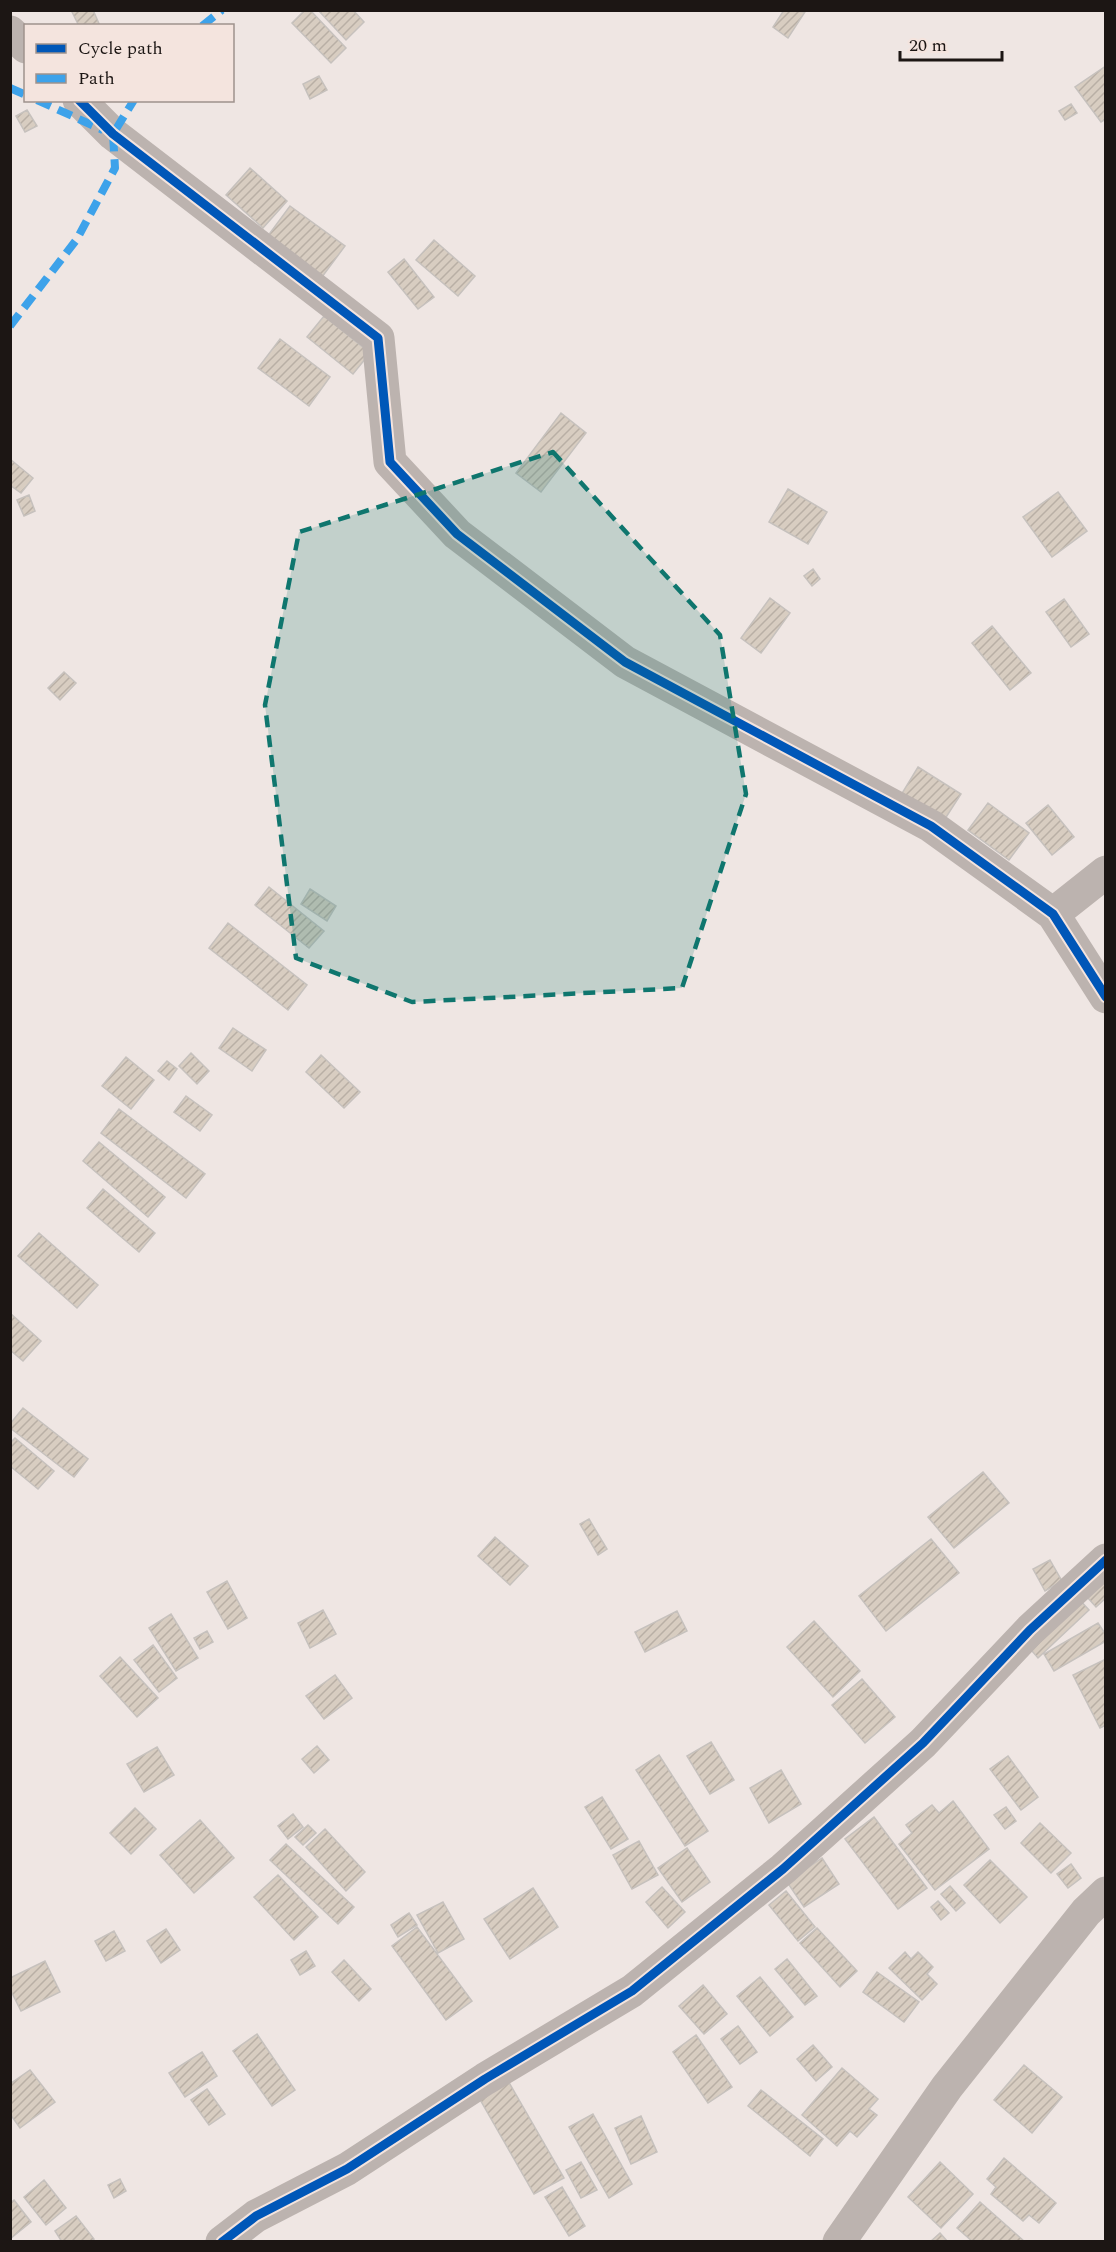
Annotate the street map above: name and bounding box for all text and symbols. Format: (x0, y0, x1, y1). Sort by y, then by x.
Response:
legend (24, 24, 234, 102)
scale bar (900, 24, 1002, 62)
text: 20 m (909, 32, 947, 59)
text: Cycle path (78, 35, 163, 62)
text: Path (78, 65, 115, 92)

